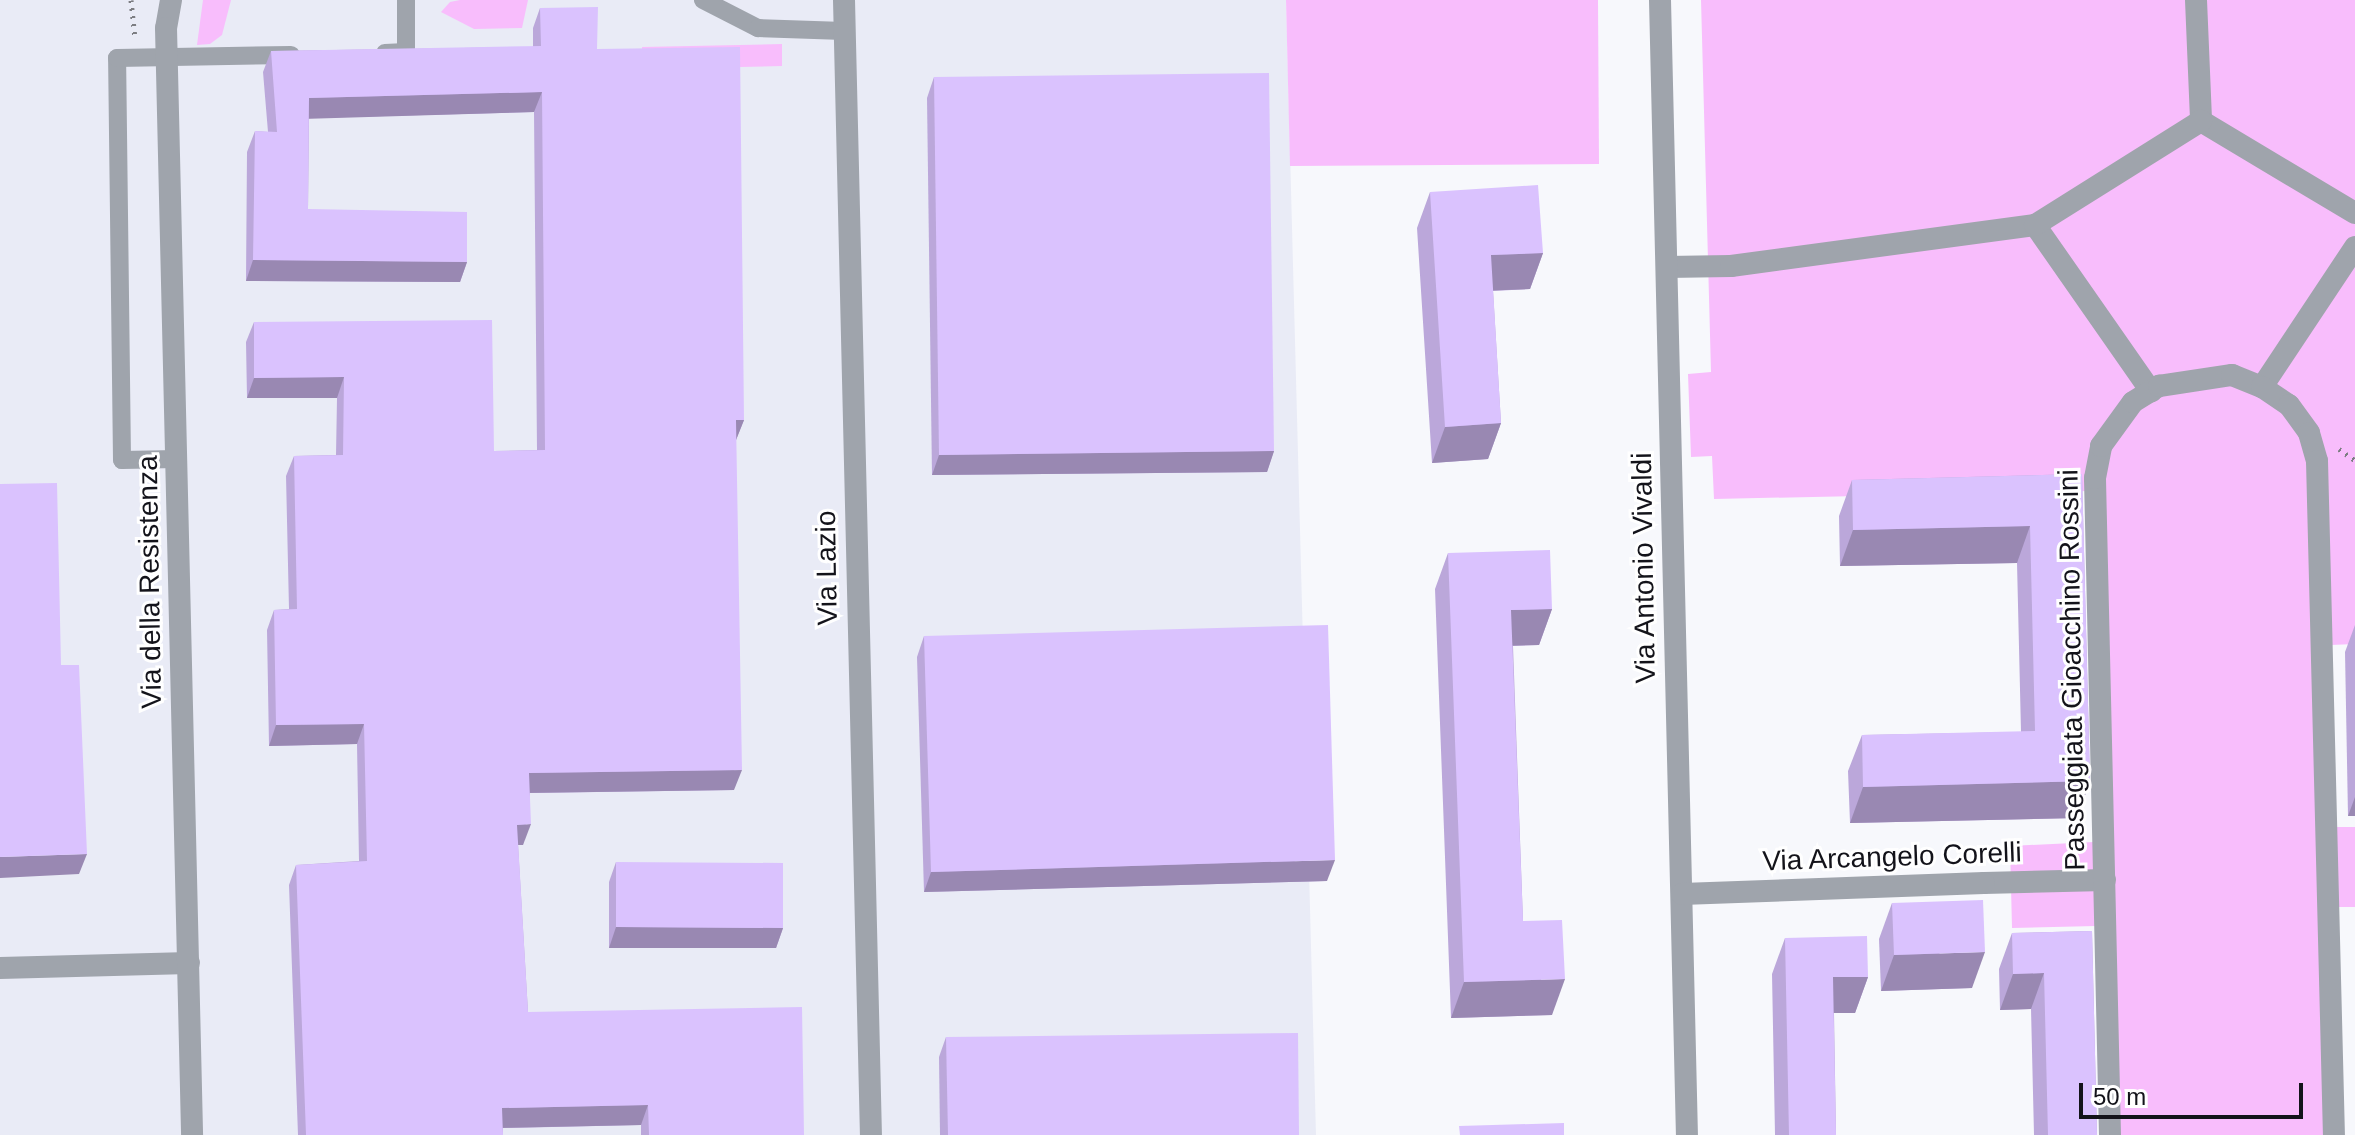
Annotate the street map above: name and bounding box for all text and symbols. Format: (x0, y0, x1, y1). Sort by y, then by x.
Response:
street label: Via Antonio Vivaldi (1625, 451, 1663, 685)
street label: Via della Resistenza (131, 455, 169, 709)
street label: Passeggiata Gioacchino Rossini (2052, 469, 2092, 871)
street label: Via Lazio (809, 510, 845, 626)
street label: Via Arcangelo Corelli (1761, 836, 2023, 878)
scale bar (2083, 1067, 2307, 1117)
text: 50 m (2093, 1083, 2146, 1110)

